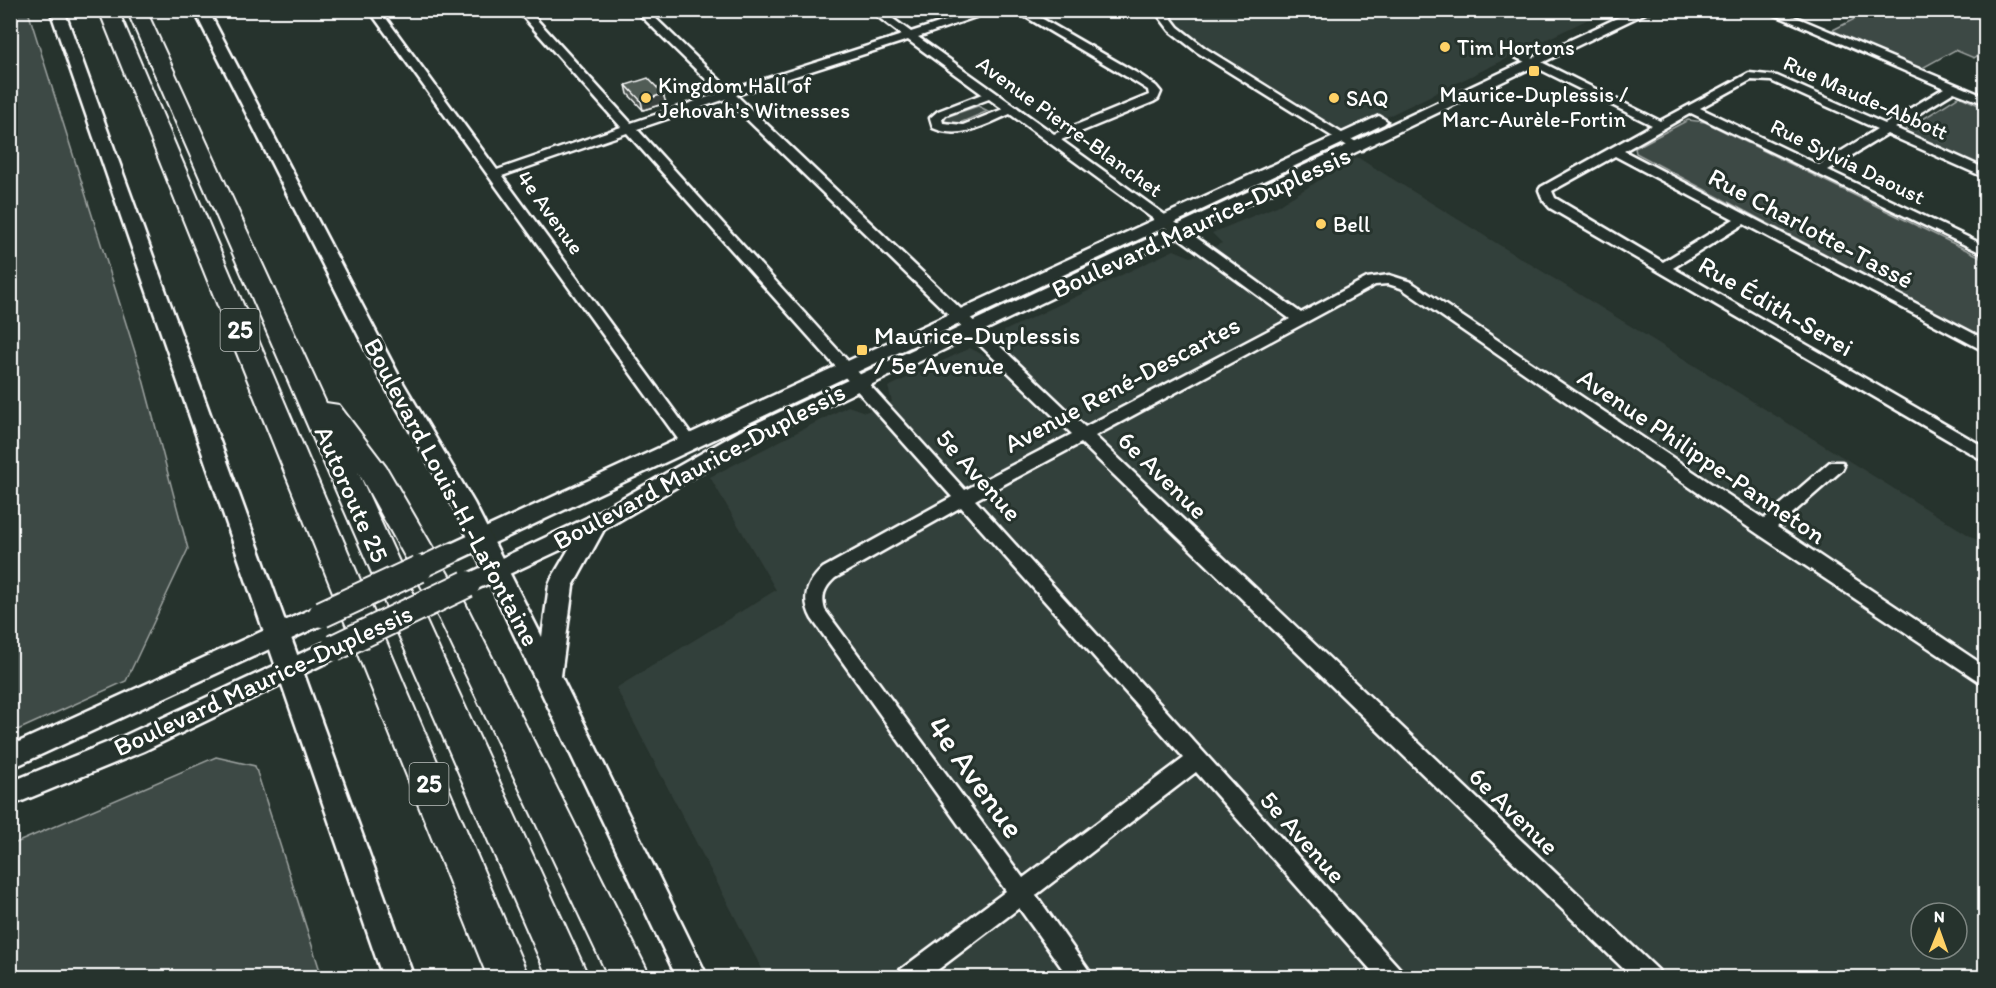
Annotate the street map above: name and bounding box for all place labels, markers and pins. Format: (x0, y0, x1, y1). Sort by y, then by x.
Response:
place label: Tim Hortons (1457, 34, 1575, 61)
marker: Tim Hortons (1438, 40, 1452, 54)
marker: Maurice-Duplessis / Marc-Aurèle-Fortin (1527, 64, 1541, 78)
place label: Kingdom Hall of Jehovah's Witnesses (658, 72, 850, 124)
place label: Maurice-Duplessis / Marc-Aurèle-Fortin (1440, 81, 1629, 133)
place label: SAQ (1346, 85, 1388, 112)
marker: Kingdom Hall of Jehovah's Witnesses (639, 91, 653, 105)
marker: SAQ (1327, 91, 1341, 105)
place label: Bell (1333, 211, 1370, 238)
marker: Bell (1314, 217, 1328, 231)
place label: Maurice-Duplessis / 5e Avenue (874, 319, 1080, 381)
marker: Maurice-Duplessis / 5e Avenue (855, 343, 869, 357)

